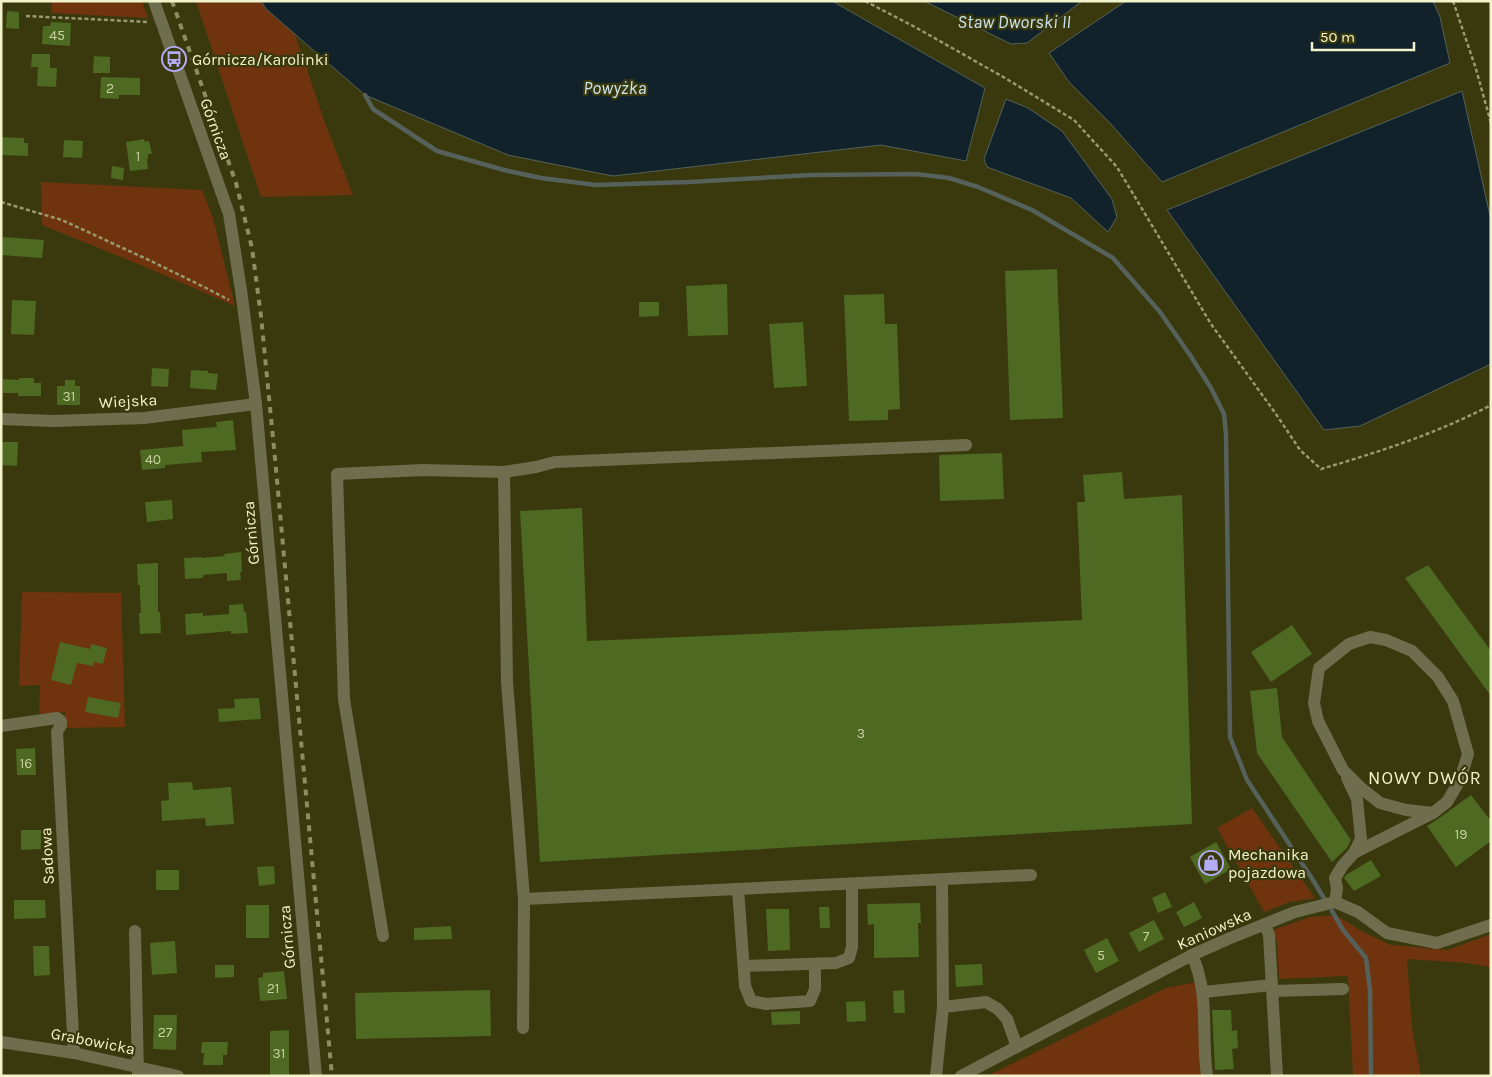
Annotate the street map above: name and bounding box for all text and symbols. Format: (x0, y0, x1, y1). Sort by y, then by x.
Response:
water label: Staw Dworski II (957, 11, 1071, 33)
scale bar (1312, 20, 1414, 52)
house number: 45 (49, 27, 65, 44)
text: 50 m (1320, 28, 1355, 46)
bus stop icon: Górnicza/Karolinki (161, 46, 187, 72)
place label: Górnicza/Karolinki (192, 50, 329, 69)
water label: Powyżka (583, 77, 647, 99)
house number: 2 (106, 80, 114, 97)
street label: Górnicza (196, 96, 236, 162)
house number: 1 (136, 148, 140, 165)
house number: 31 (63, 388, 75, 405)
street label: Wiejska (98, 390, 158, 412)
house number: 40 (145, 451, 161, 468)
street label: Górnicza (239, 500, 263, 566)
house number: 3 (857, 725, 865, 742)
house number: 16 (20, 755, 32, 772)
district label: NOWY DWÓR (1368, 766, 1482, 789)
house number: 19 (1455, 826, 1467, 843)
street label: Sadowa (36, 827, 58, 885)
place label: Mechanika pojazdowa (1228, 845, 1309, 882)
shop icon: Mechanika pojazdowa (1198, 850, 1224, 876)
street label: Górnicza (275, 904, 299, 970)
street label: Kaniowska (1174, 904, 1254, 954)
house number: 7 (1143, 928, 1150, 945)
house number: 5 (1097, 947, 1105, 964)
house number: 21 (267, 980, 279, 997)
street label: Grabowicka (49, 1024, 137, 1058)
house number: 27 (158, 1024, 173, 1041)
house number: 31 (273, 1045, 285, 1062)

